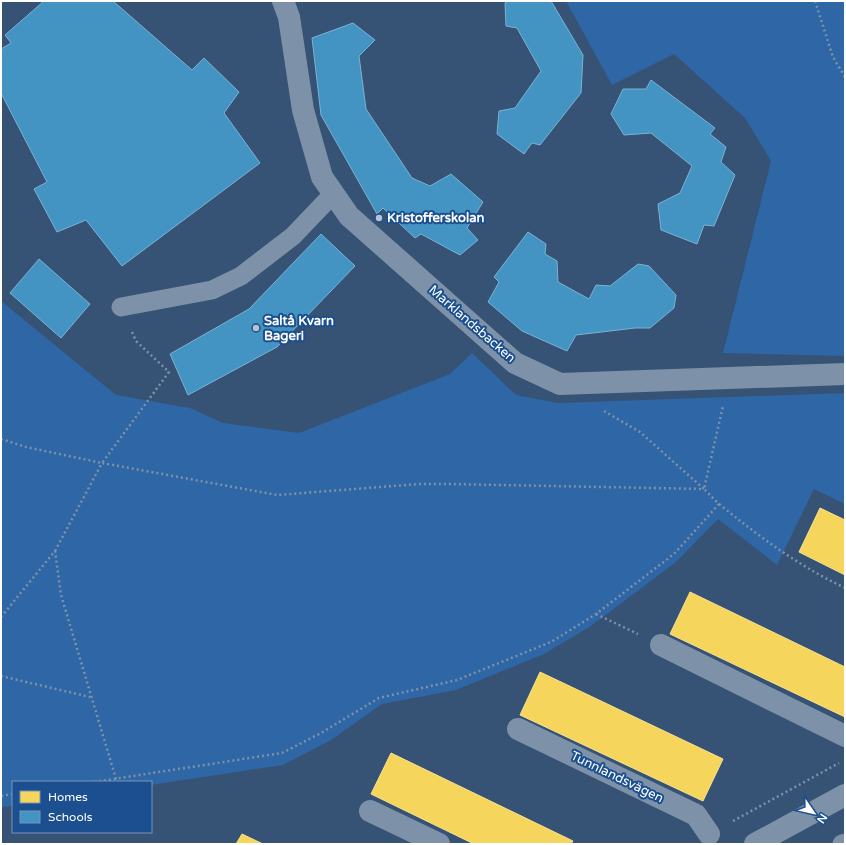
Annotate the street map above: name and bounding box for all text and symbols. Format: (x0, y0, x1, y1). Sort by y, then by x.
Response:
place label: Kristofferskolan (387, 210, 485, 226)
marker: Kristofferskolan (374, 213, 384, 223)
street label: Marklandsbacken (425, 282, 519, 366)
place label: Saltå Kvarn Bageri (264, 313, 334, 344)
marker: Saltå Kvarn Bageri (251, 323, 261, 333)
street label: Tunnlandsvägen (568, 748, 666, 806)
legend (12, 781, 152, 833)
text: Homes (48, 790, 88, 804)
north arrow (794, 793, 834, 833)
text: Schools (48, 810, 93, 824)
text: N (814, 811, 830, 826)

